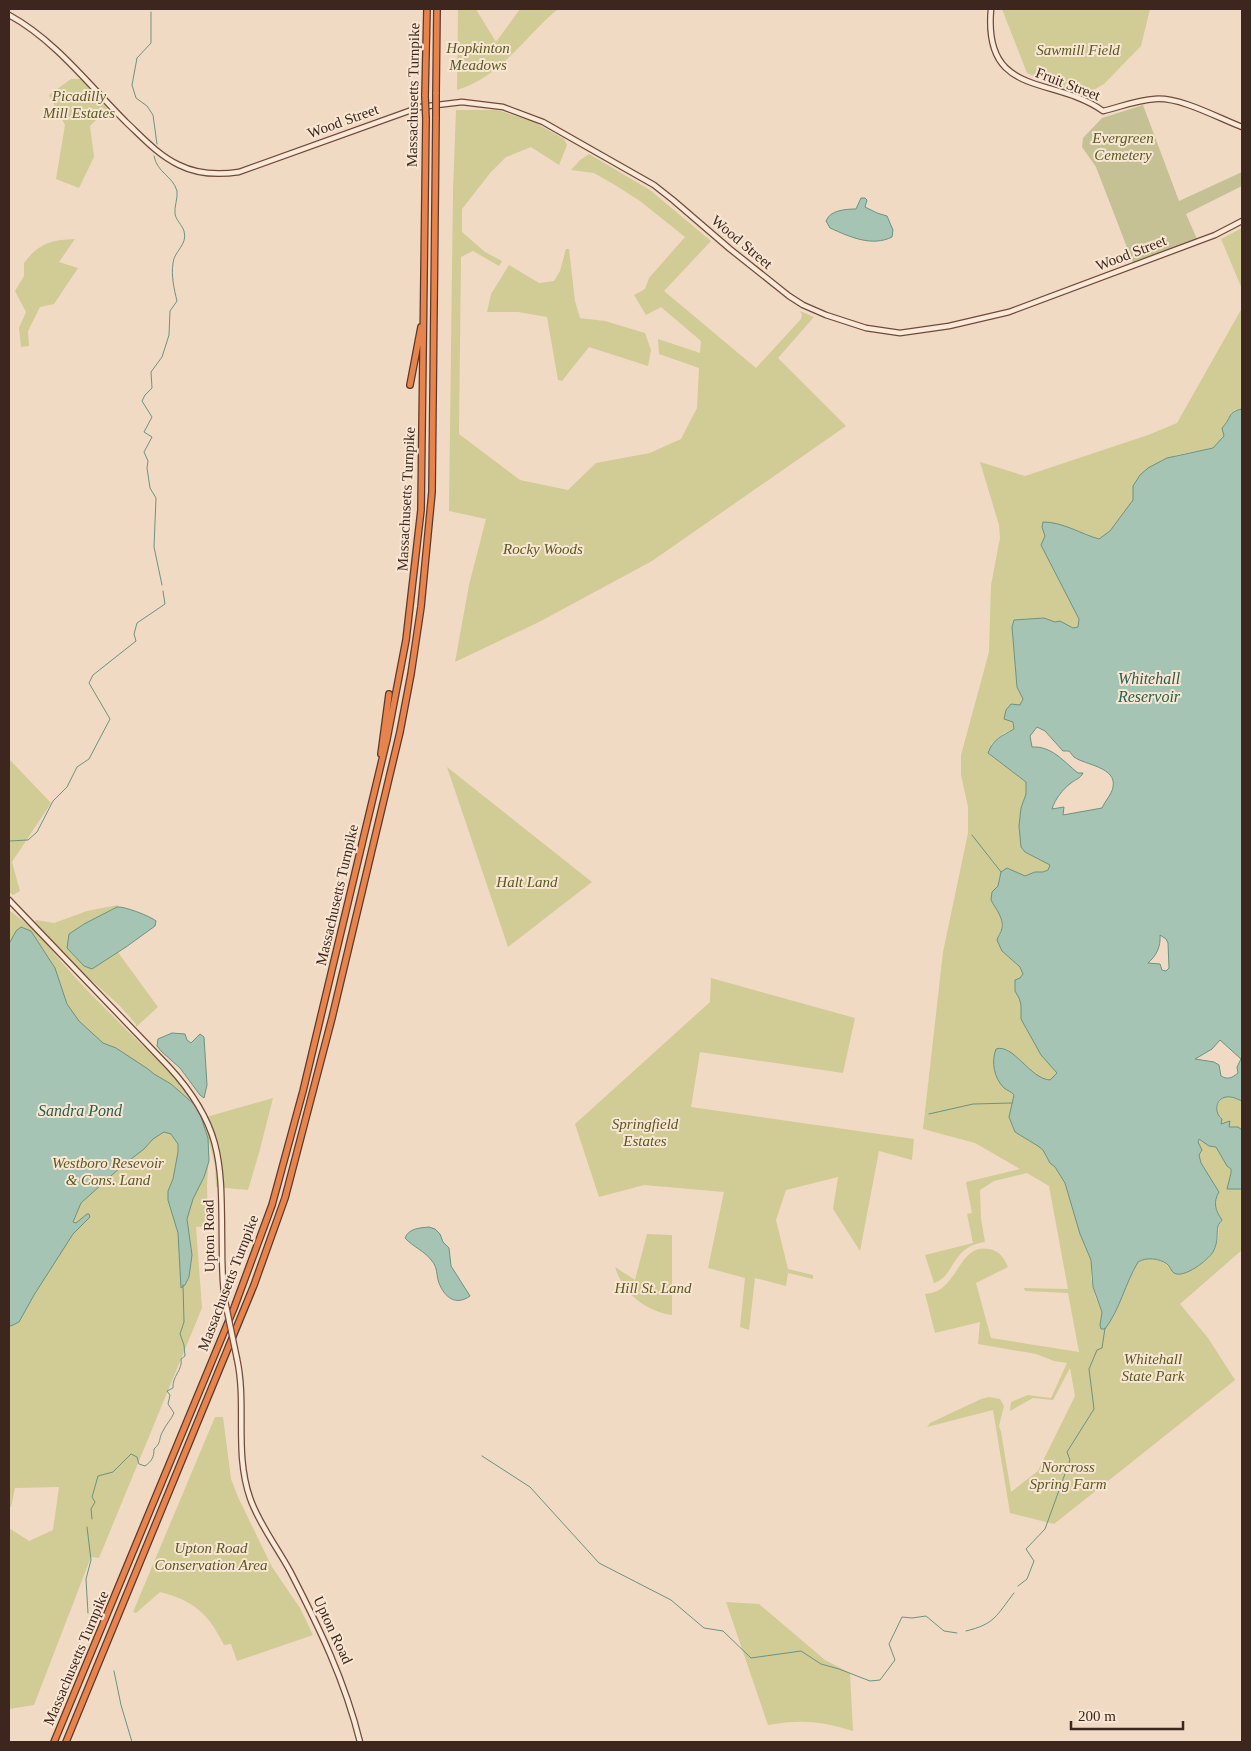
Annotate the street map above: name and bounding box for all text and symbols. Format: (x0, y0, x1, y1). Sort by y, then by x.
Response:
street label: Massachusetts Turnpike (404, 22, 422, 167)
park label: Hopkinton Meadows (445, 40, 510, 73)
park label: Sawmill Field (1036, 42, 1120, 58)
street label: Fruit Street (1033, 64, 1103, 104)
park label: Picadilly Mill Estates (42, 88, 115, 121)
street label: Wood Street (305, 101, 381, 141)
park label: Evergreen Cemetery (1091, 130, 1154, 163)
street label: Wood Street (708, 212, 776, 273)
street label: Wood Street (1093, 232, 1169, 274)
street label: Massachusetts Turnpike (394, 426, 418, 572)
park label: Rocky Woods (502, 541, 583, 557)
water label: Whitehall Reservoir (1117, 670, 1181, 705)
street label: Massachusetts Turnpike (313, 822, 361, 967)
park label: Halt Land (495, 874, 558, 890)
water label: Sandra Pond (38, 1102, 123, 1119)
park label: Springfield Estates (612, 1116, 679, 1149)
park label: Westboro Resevoir & Cons. Land (52, 1155, 164, 1188)
street label: Upton Road (200, 1199, 218, 1273)
street label: Massachusetts Turnpike (195, 1212, 261, 1353)
park label: Hill St. Land (613, 1280, 692, 1296)
park label: Whitehall State Park (1122, 1351, 1185, 1384)
park label: Norcross Spring Farm (1029, 1459, 1107, 1492)
park label: Upton Road Conservation Area (155, 1540, 267, 1573)
street label: Massachusetts Turnpike (40, 1588, 112, 1728)
street label: Upton Road (310, 1594, 356, 1667)
scale bar (1071, 1698, 1184, 1730)
text: 200 m (1078, 1708, 1116, 1724)

